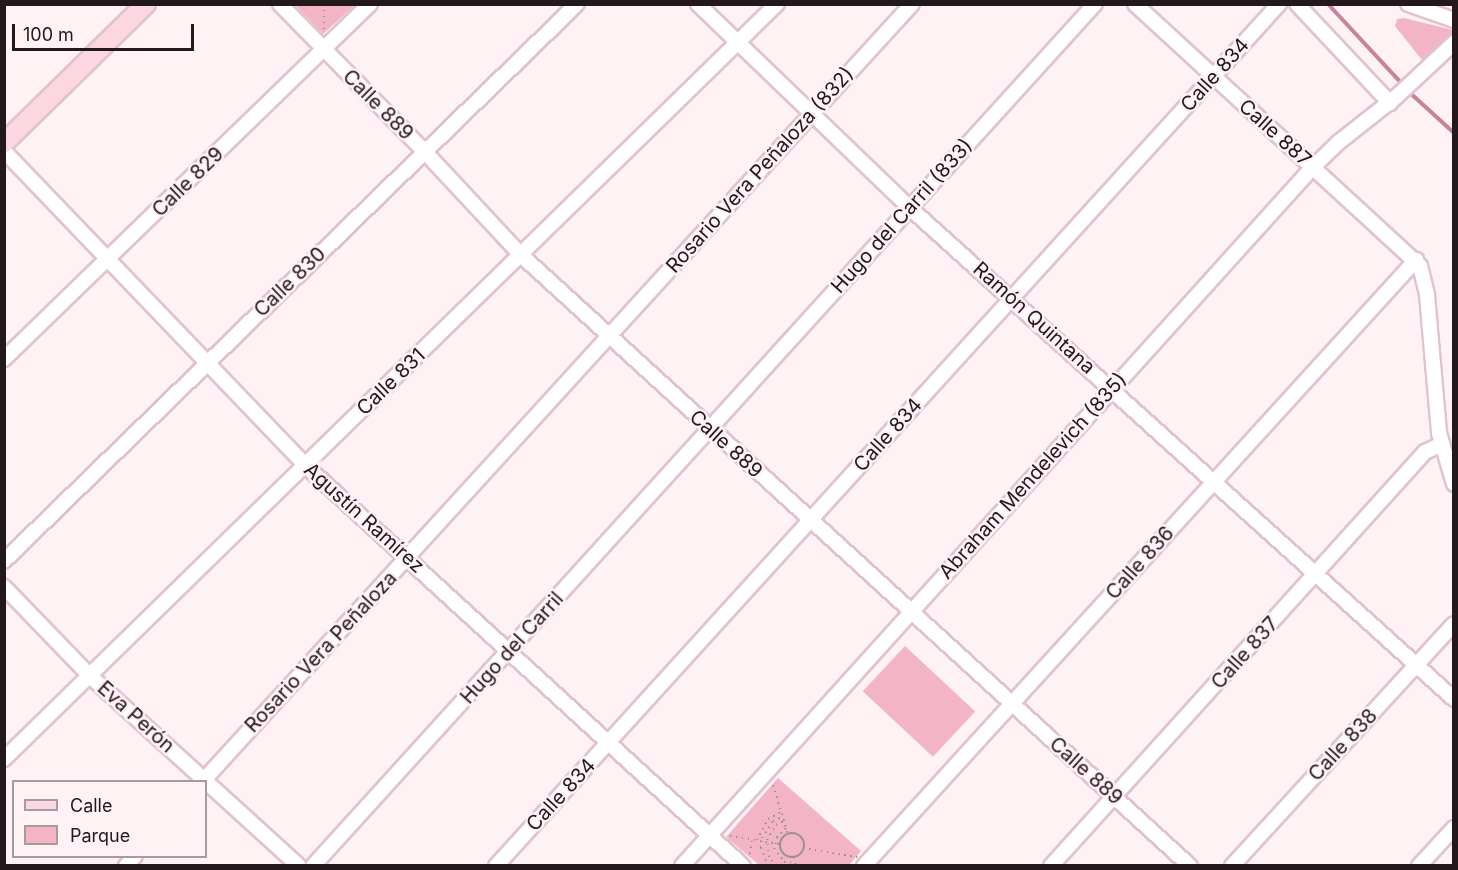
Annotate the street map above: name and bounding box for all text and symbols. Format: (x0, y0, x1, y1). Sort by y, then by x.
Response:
scale bar (15, 12, 196, 50)
text: 100 m (23, 24, 74, 45)
street label: Calle 834 (1176, 33, 1254, 117)
street label: Rosario Vera Peñaloza (832) (661, 62, 859, 278)
street label: Calle 889 (338, 65, 418, 145)
street label: Calle 887 (1234, 94, 1316, 172)
street label: Hugo del Carril (833) (826, 134, 978, 298)
street label: Calle 829 (147, 142, 229, 222)
street label: Calle 830 (249, 242, 331, 322)
street label: Ramón Quintana (968, 257, 1100, 379)
street label: Calle 831 (352, 344, 430, 420)
street label: Abraham Mendelevich (835) (934, 368, 1132, 584)
street label: Calle 834 (849, 393, 927, 477)
street label: Calle 889 (685, 405, 767, 483)
street label: Agustín Ramírez (299, 458, 429, 578)
street label: Calle 836 (1101, 522, 1179, 604)
street label: Rosario Vera Peñaloza (240, 566, 402, 738)
street label: Hugo del Carril (456, 587, 568, 709)
street label: Calle 837 (1206, 612, 1284, 694)
street label: Eva Perón (93, 676, 179, 758)
street label: Calle 838 (1304, 704, 1382, 786)
street label: Calle 889 (1045, 732, 1127, 810)
street label: Calle 834 (521, 754, 601, 836)
legend (12, 780, 207, 858)
text: Calle (70, 795, 112, 816)
text: Parque (70, 825, 130, 846)

